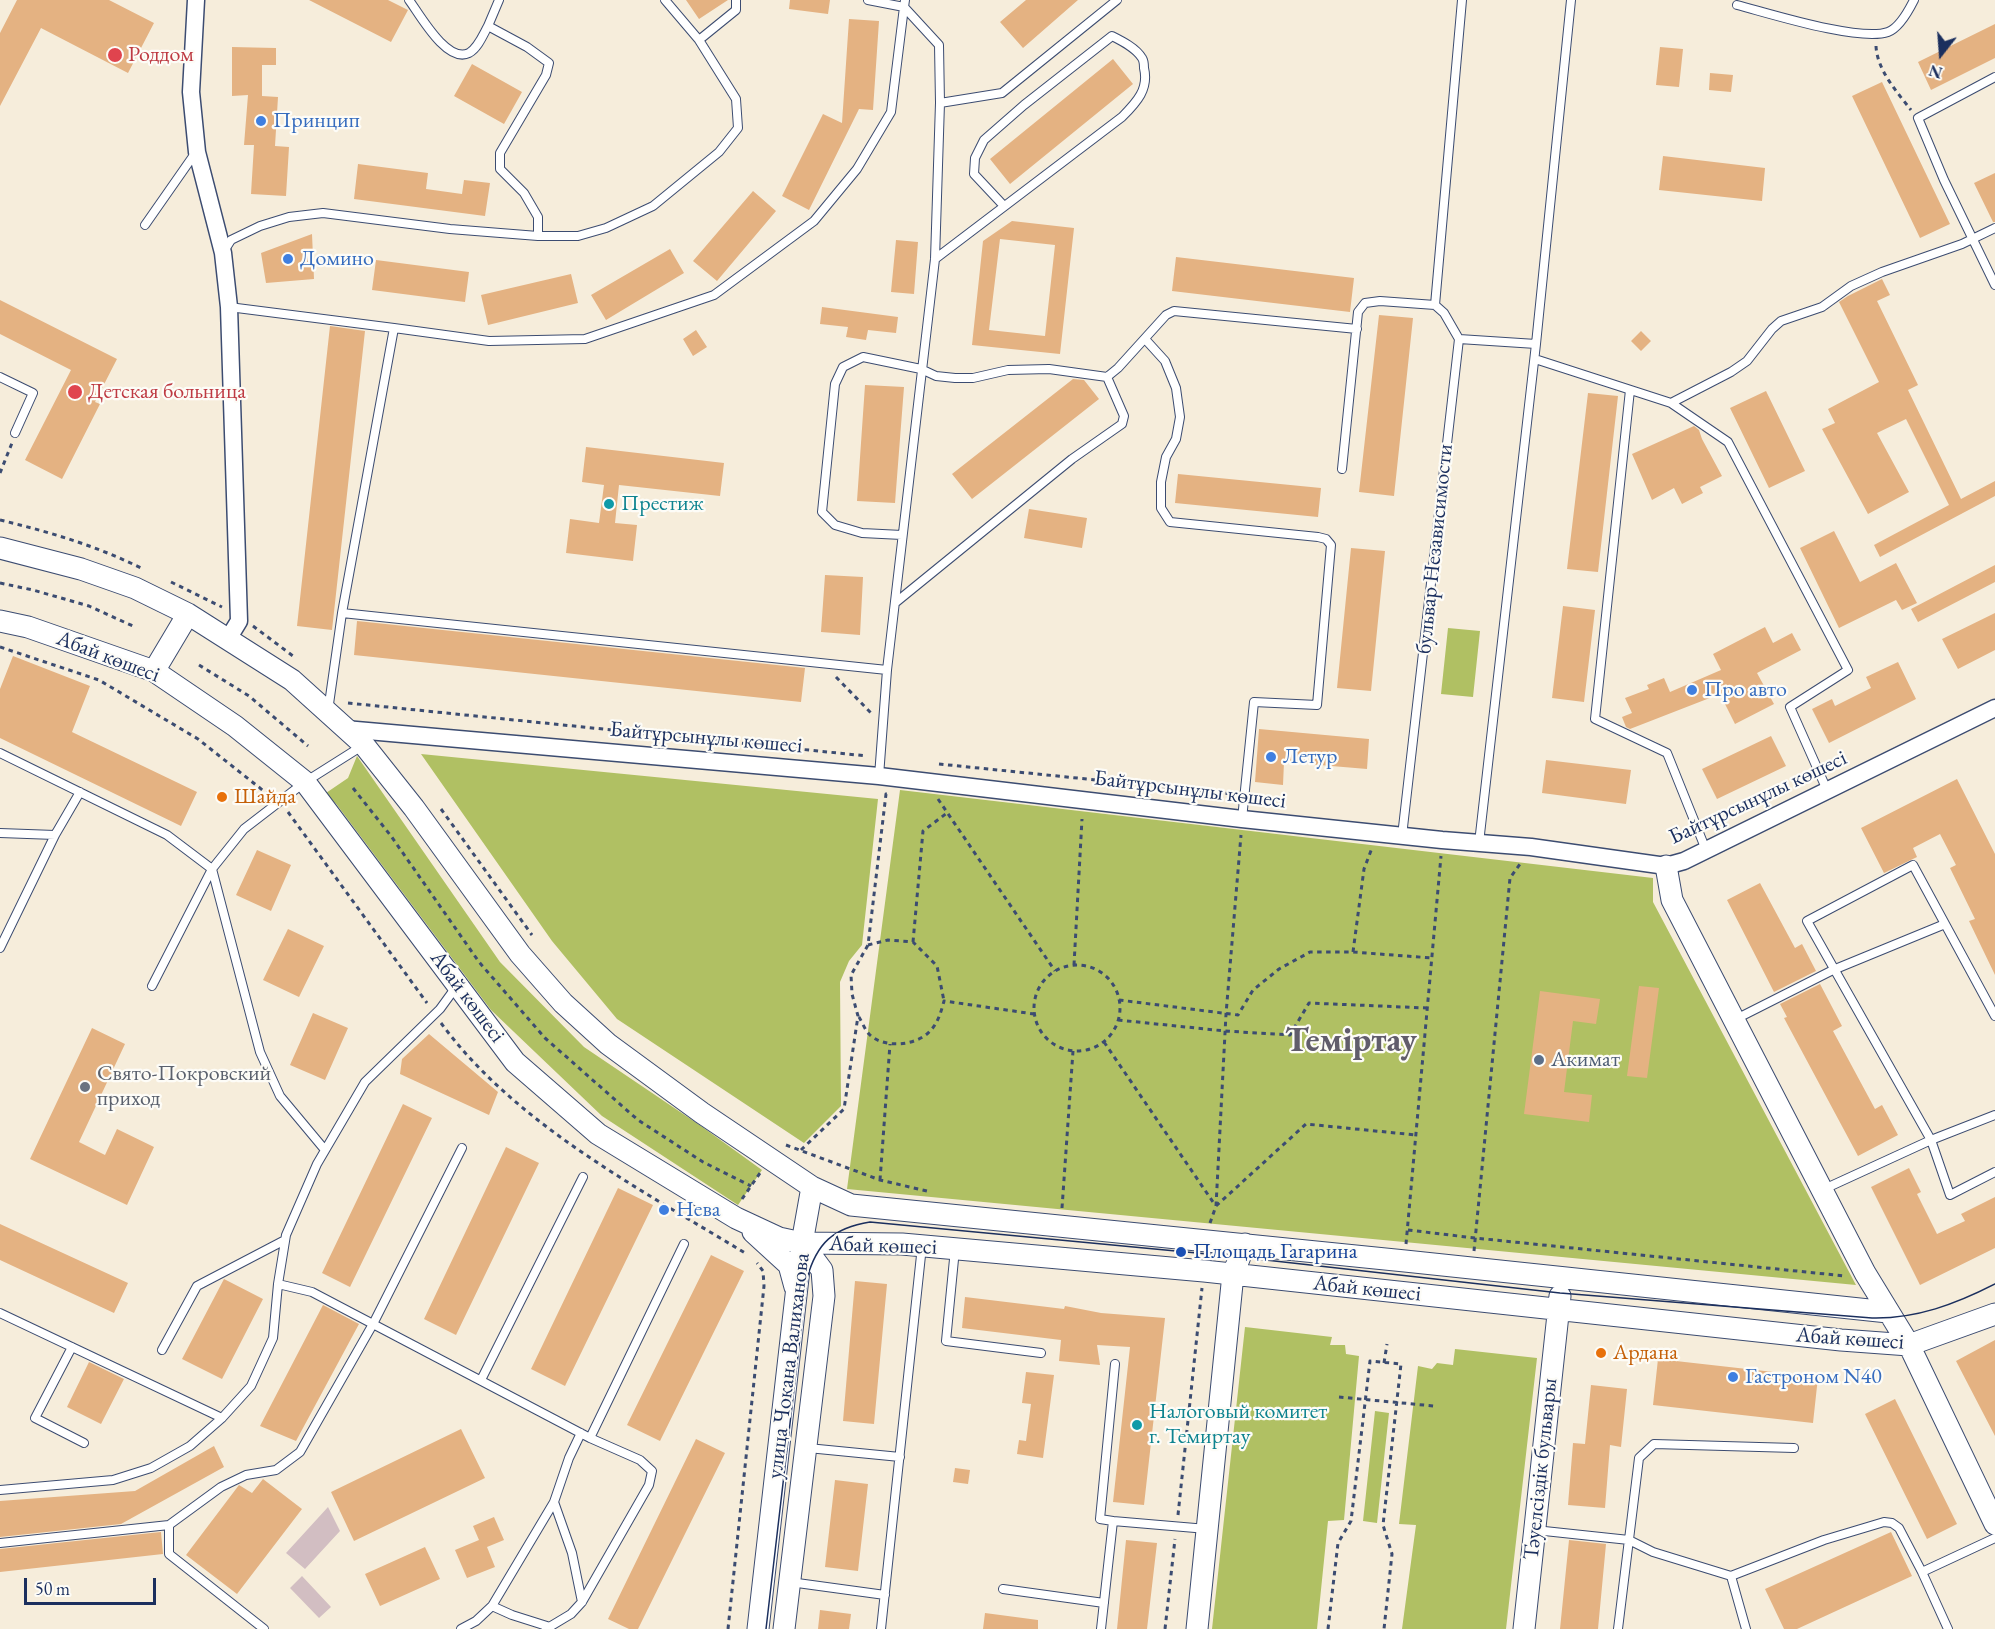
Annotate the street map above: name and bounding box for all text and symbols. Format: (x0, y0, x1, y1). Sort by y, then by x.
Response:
north arrow (1911, 24, 1971, 84)
place label: Роддом (128, 42, 194, 68)
marker: Роддом (106, 46, 124, 64)
text: N (1926, 60, 1945, 84)
place label: Принцип (273, 108, 360, 134)
marker: Принцип (254, 114, 268, 128)
place label: Домино (300, 246, 374, 272)
marker: Домино (281, 252, 295, 266)
place label: Детская больница (88, 379, 246, 405)
marker: Детская больница (66, 383, 84, 401)
street label: бульвар Независимости (1411, 443, 1459, 655)
place label: Престиж (621, 491, 704, 517)
marker: Престиж (602, 497, 616, 511)
street label: Абай көшесі (53, 625, 163, 689)
place label: Про авто (1704, 677, 1787, 703)
marker: Про авто (1685, 683, 1699, 697)
street label: Байтұрсынұлы көшесі (609, 716, 803, 760)
place label: Летур (1283, 744, 1337, 770)
street label: Байтұрсынұлы көшесі (1665, 745, 1851, 851)
marker: Летур (1264, 750, 1278, 764)
street label: Байтұрсынұлы көшесі (1092, 765, 1288, 815)
place label: Шайда (234, 784, 296, 810)
marker: Шайда (215, 790, 229, 804)
street label: Абай көшесі (424, 946, 510, 1048)
district label: Теміртау (1285, 1022, 1417, 1062)
place label: Акимат (1551, 1047, 1620, 1073)
marker: Акимат (1532, 1053, 1546, 1067)
place label: Свято-Покровский приход (97, 1061, 271, 1112)
marker: Свято-Покровский приход (78, 1080, 92, 1094)
place label: Нева (676, 1197, 721, 1223)
marker: Нева (657, 1203, 671, 1217)
street label: Абай көшесі (828, 1231, 938, 1261)
place label: Площадь Гагарина (1193, 1239, 1358, 1265)
marker: Площадь Гагарина (1174, 1245, 1188, 1259)
street label: улица Чокана Валиханова (762, 1252, 816, 1480)
street label: Абай көшесі (1312, 1270, 1422, 1308)
street label: Абай көшесі (1795, 1322, 1905, 1356)
place label: Ардана (1613, 1340, 1678, 1366)
marker: Ардана (1594, 1346, 1608, 1360)
place label: Гастроном N40 (1745, 1364, 1882, 1390)
marker: Гастроном N40 (1726, 1370, 1740, 1384)
street label: Тәуелсіздік бульвары (1518, 1377, 1564, 1561)
place label: Налоговый комитет г. Темиртау (1149, 1399, 1327, 1450)
marker: Налоговый комитет г. Темиртау (1130, 1418, 1144, 1432)
scale bar (27, 1566, 159, 1604)
text: 50 m (35, 1577, 70, 1600)

